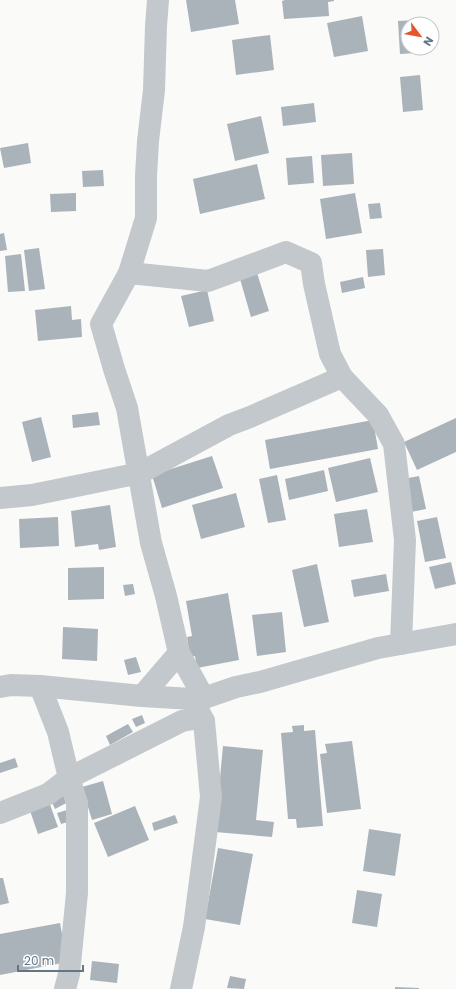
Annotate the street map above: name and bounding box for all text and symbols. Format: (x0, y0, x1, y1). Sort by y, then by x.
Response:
north arrow (400, 16, 440, 56)
text: N (420, 34, 437, 49)
scale bar (18, 947, 83, 973)
text: 20 m (24, 952, 54, 969)

